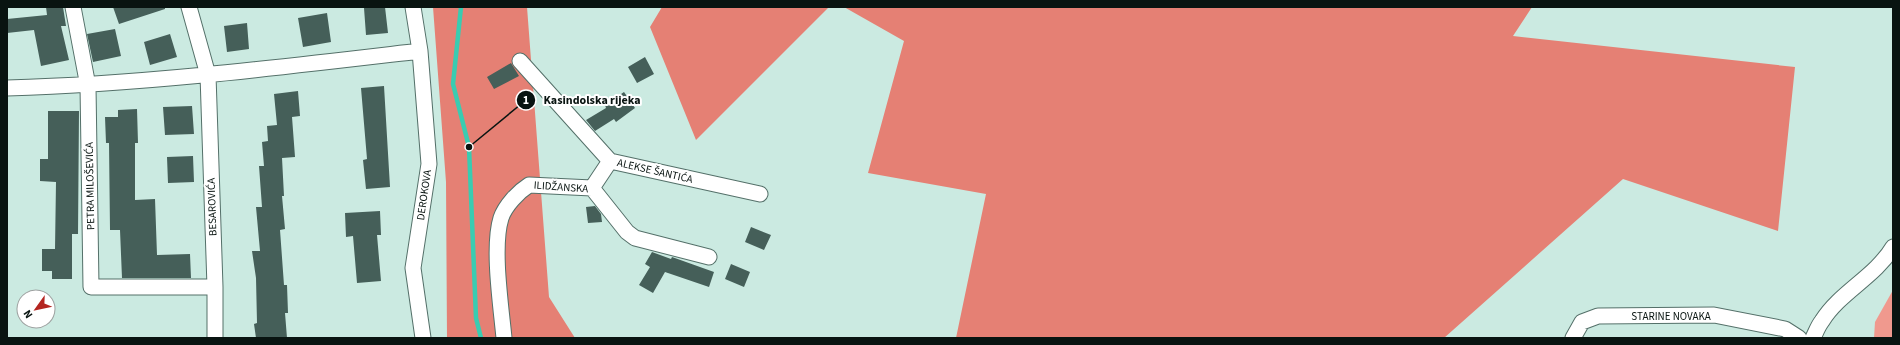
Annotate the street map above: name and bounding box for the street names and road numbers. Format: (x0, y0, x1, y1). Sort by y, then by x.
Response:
street label: PETRA MILOŠEVIĆA (82, 142, 98, 230)
street label: ALEKSE ŠANTIĆA (616, 155, 694, 187)
street label: DEROKOVA (413, 169, 435, 221)
street label: BESAROVIĆA (203, 178, 221, 236)
street label: ILIDŽANSKA (533, 178, 589, 196)
street label: STARINE NOVAKA (1631, 309, 1711, 324)

